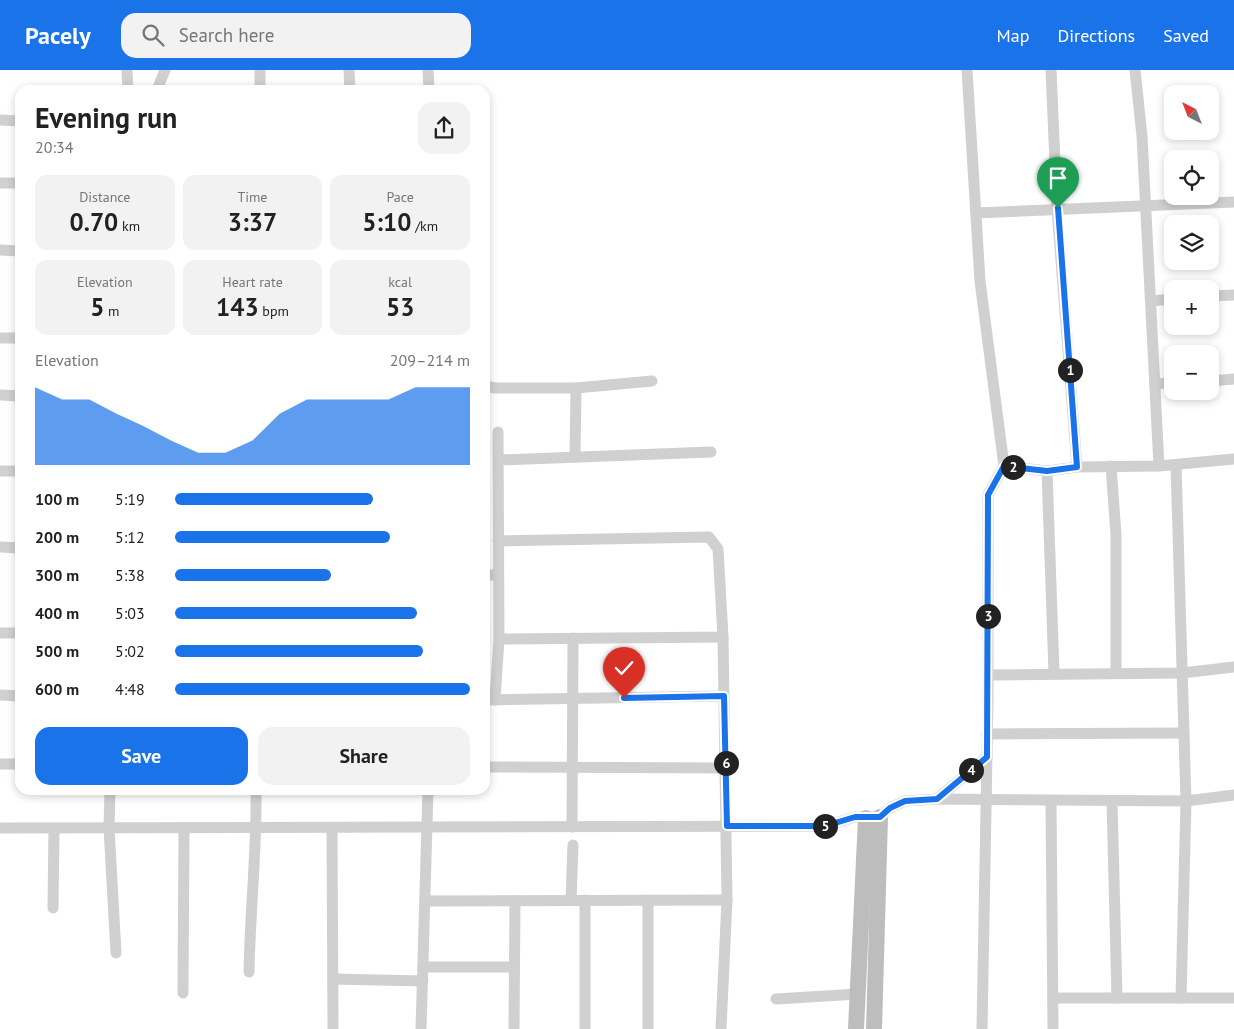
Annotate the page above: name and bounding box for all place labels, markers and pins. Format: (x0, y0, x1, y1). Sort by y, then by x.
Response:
pin (1037, 157, 1079, 208)
pin: 1 (1058, 358, 1082, 382)
pin: 2 (1000, 454, 1026, 480)
pin: 3 (976, 604, 1000, 628)
pin (603, 647, 645, 698)
pin: 6 (714, 750, 738, 776)
pin: 4 (958, 758, 984, 782)
pin: 5 (812, 814, 838, 838)

